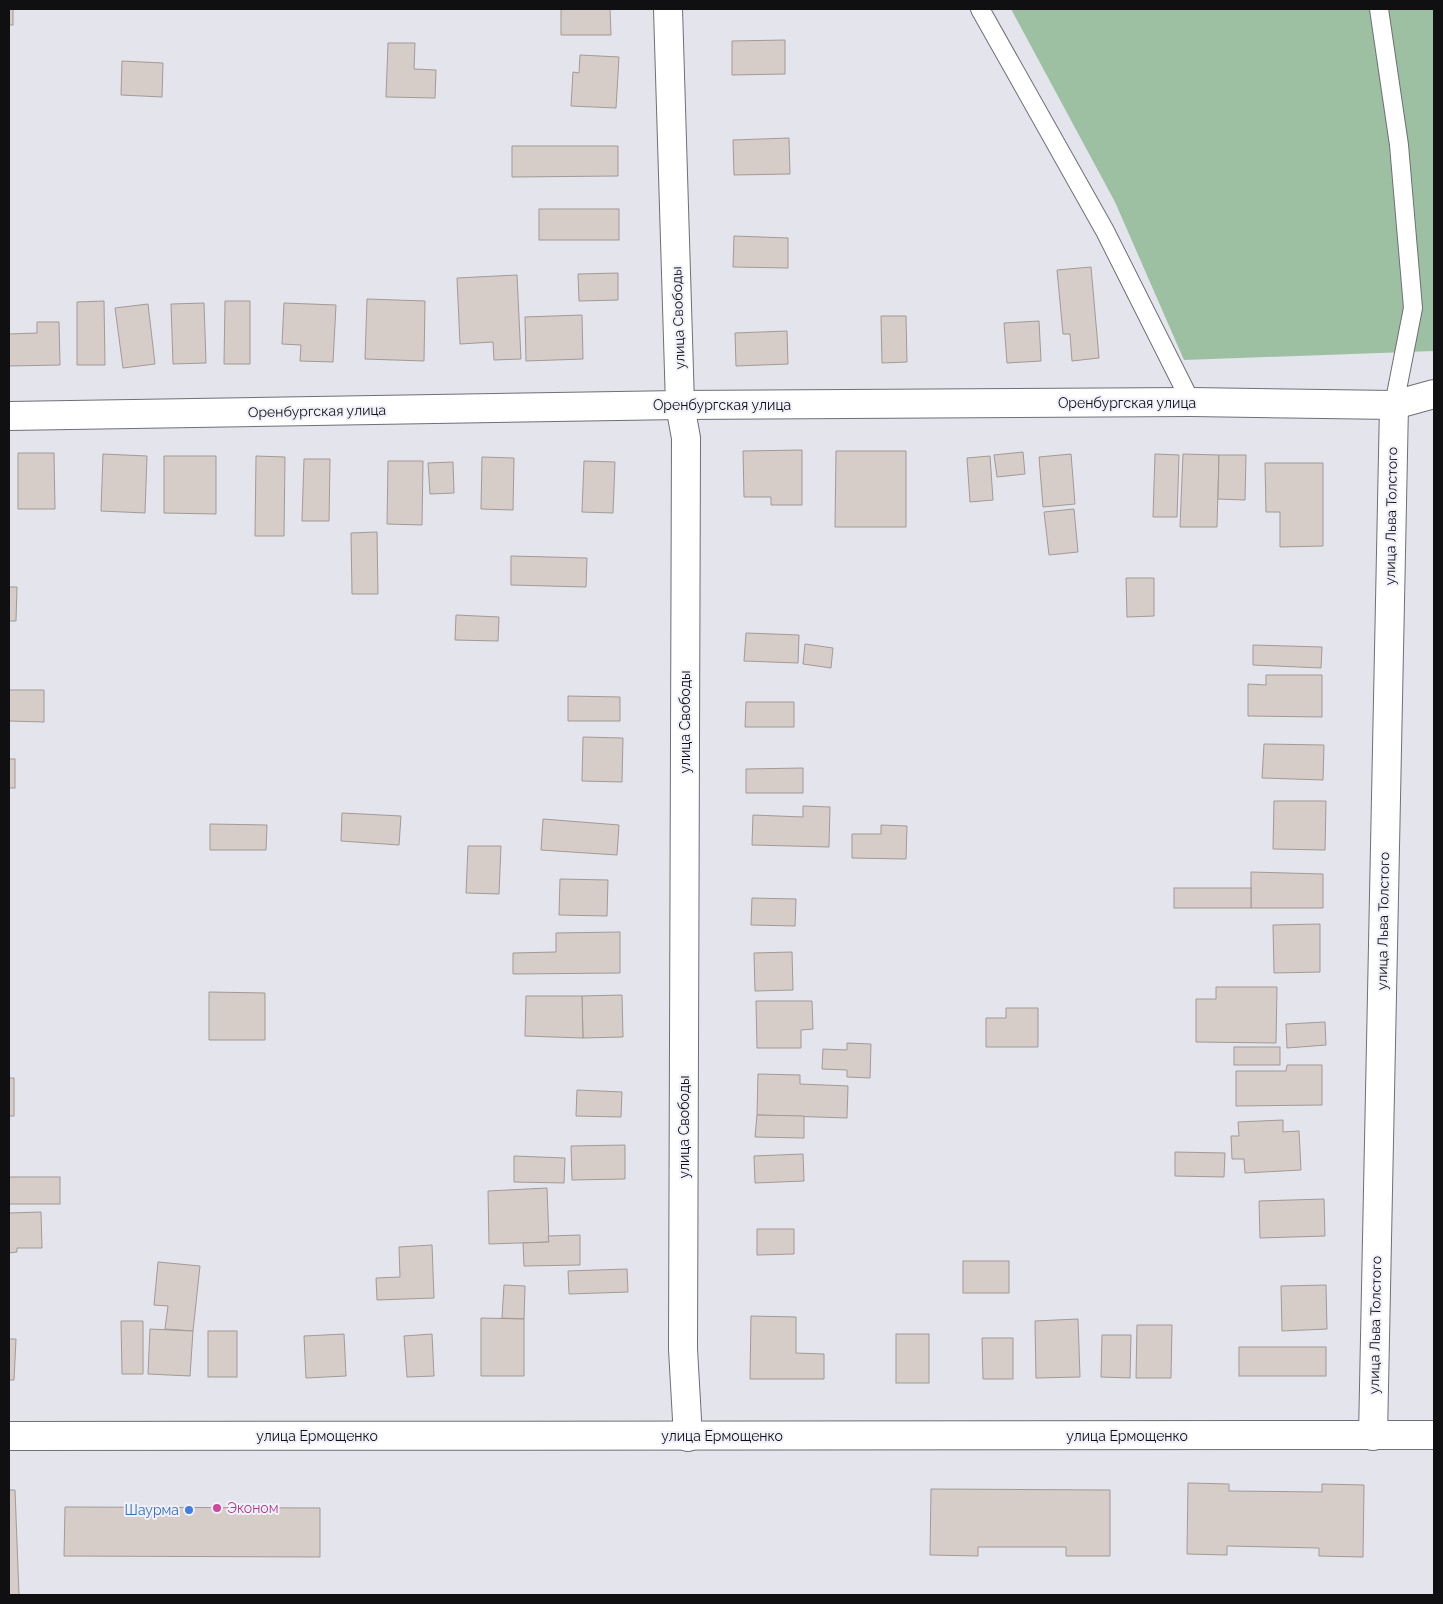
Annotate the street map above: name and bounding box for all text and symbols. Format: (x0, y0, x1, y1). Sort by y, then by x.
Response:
street label: улица Свободы (668, 266, 688, 370)
street label: Оренбургская улица (1058, 395, 1196, 411)
street label: Оренбургская улица (653, 397, 791, 413)
street label: Оренбургская улица (248, 402, 386, 420)
street label: улица Льва Толстого (1382, 447, 1400, 585)
street label: улица Свободы (677, 670, 693, 774)
street label: улица Льва Толстого (1374, 852, 1392, 990)
street label: улица Свободы (676, 1075, 692, 1179)
street label: улица Льва Толстого (1366, 1256, 1384, 1394)
street label: улица Ермощенко (256, 1428, 378, 1444)
street label: улица Ермощенко (661, 1428, 783, 1444)
street label: улица Ермощенко (1066, 1428, 1188, 1444)
place label: Эконом (227, 1500, 279, 1516)
place label: Шаурма (125, 1502, 179, 1518)
marker: Эконом (211, 1502, 223, 1514)
marker: Шаурма (183, 1504, 195, 1516)

